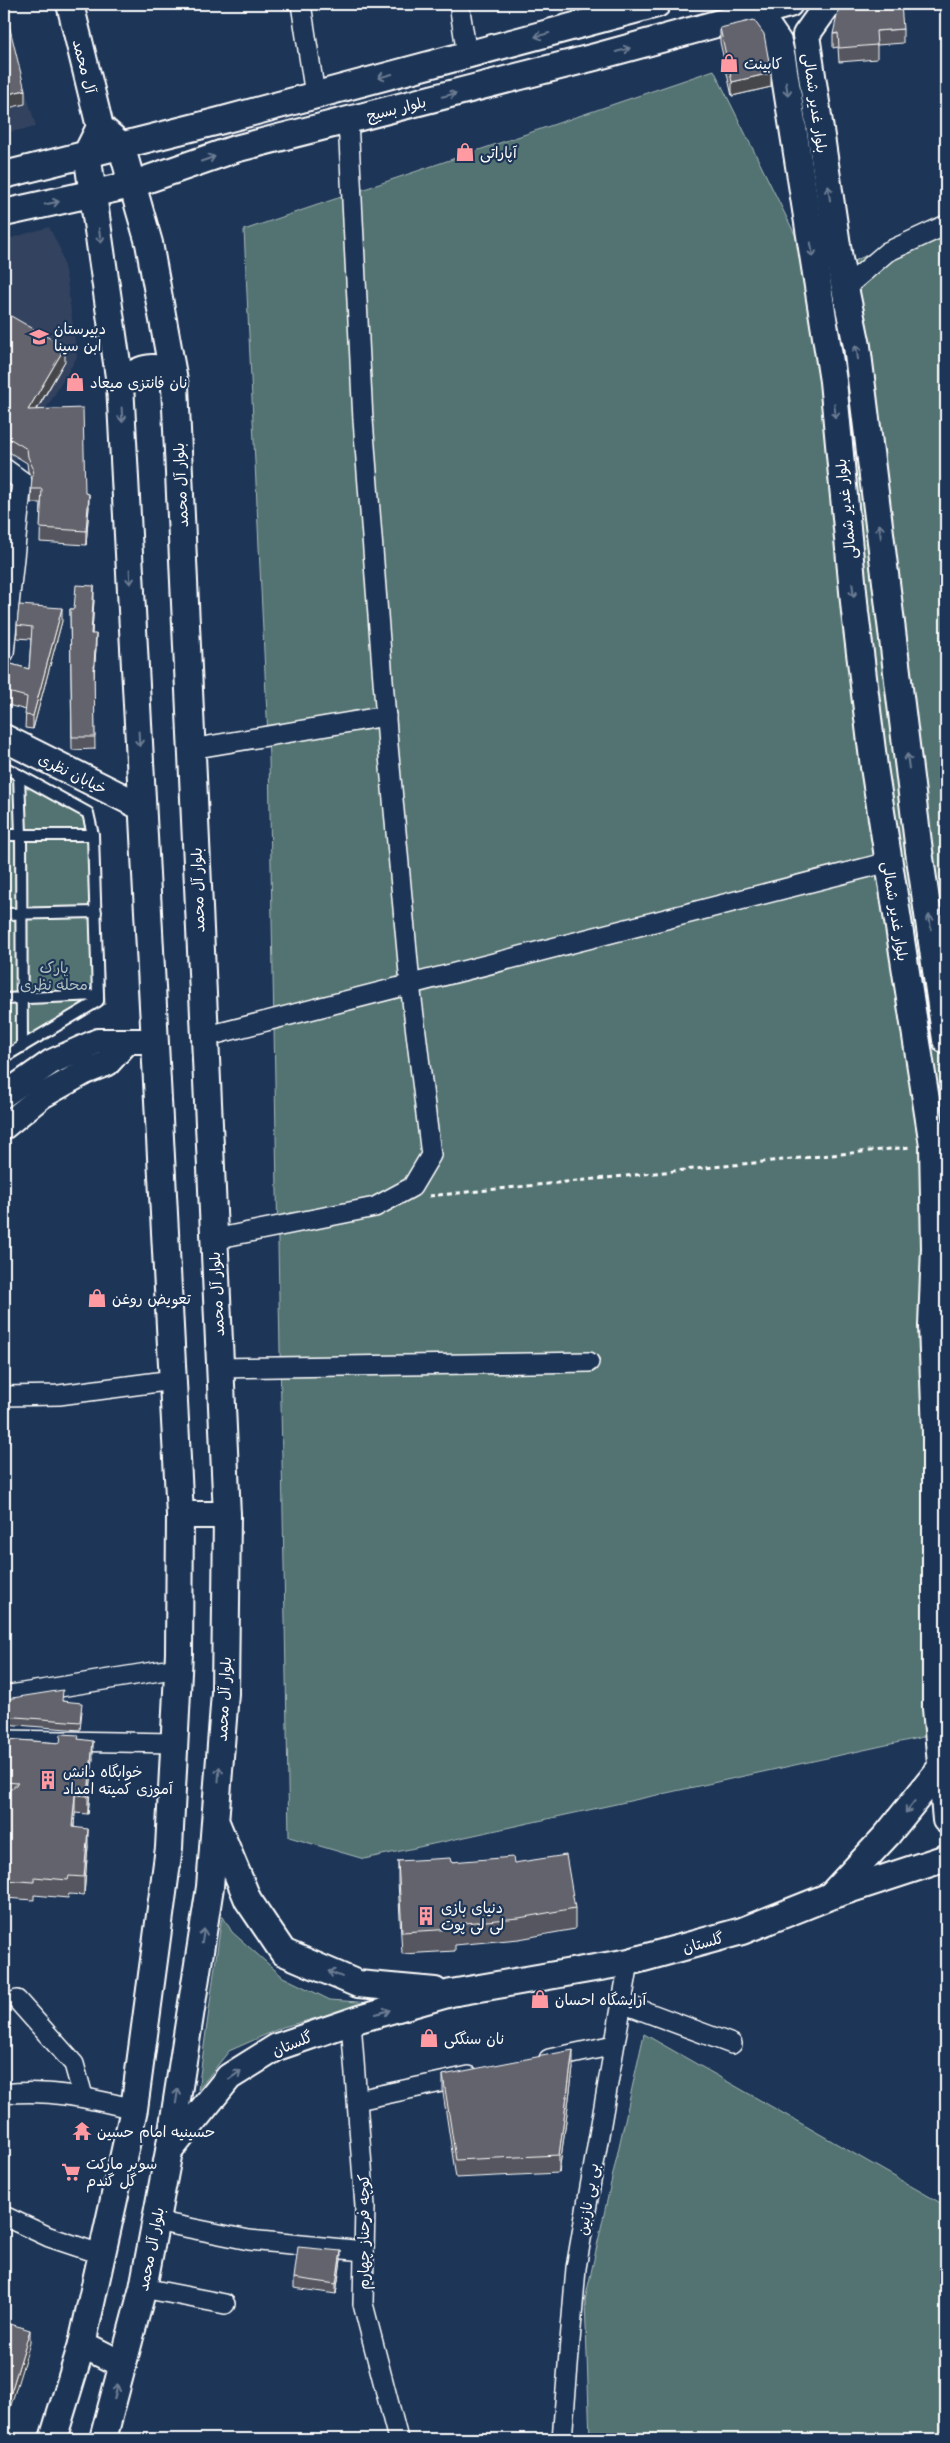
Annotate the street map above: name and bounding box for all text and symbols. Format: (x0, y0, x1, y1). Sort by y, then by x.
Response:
one-way arrow (535, 30, 551, 40)
street label: آل محمد (69, 37, 102, 96)
one-way arrow (615, 44, 631, 54)
shop icon: کابینت (718, 52, 740, 74)
street label: بلوار غدیر شمالی (798, 52, 833, 154)
place label: کابینت (744, 53, 782, 73)
one-way arrow (378, 72, 394, 82)
one-way arrow (782, 81, 792, 97)
one-way arrow (441, 89, 457, 99)
street label: بلوار بسیج (364, 91, 428, 126)
shop icon: آپاراتی (454, 141, 476, 163)
place label: آپاراتی (480, 142, 518, 163)
one-way arrow (199, 153, 215, 163)
one-way arrow (824, 186, 834, 202)
one-way arrow (43, 198, 59, 207)
one-way arrow (95, 228, 105, 244)
one-way arrow (807, 242, 817, 258)
place label: دبیرستان ابن سینا (54, 318, 106, 355)
school or university icon: دبیرستان ابن سینا (28, 326, 50, 348)
one-way arrow (852, 344, 862, 360)
shop icon: نان فانتزی میعاد (64, 371, 86, 393)
place label: نان فانتزی میعاد (90, 372, 187, 392)
one-way arrow (831, 402, 840, 418)
one-way arrow (117, 406, 126, 422)
street label: بلوار آل محمد (168, 442, 192, 528)
street label: بلوار غدیر شمالی (830, 458, 861, 560)
one-way arrow (875, 523, 885, 539)
one-way arrow (126, 569, 135, 585)
one-way arrow (848, 582, 858, 598)
one-way arrow (134, 731, 143, 747)
street label: خیابان نظری (36, 748, 110, 798)
one-way arrow (903, 754, 913, 770)
street label: بلوار آل محمد (186, 847, 208, 933)
street label: بلوار غدیر شمالی (877, 860, 914, 963)
one-way arrow (924, 915, 934, 931)
park label: پارک محله نظری (20, 957, 88, 994)
street label: بلوار آل محمد (204, 1251, 228, 1337)
shop icon: تعویض روغن (86, 1287, 108, 1309)
place label: تعویض روغن (112, 1288, 191, 1309)
street label: بلوار آل محمد (211, 1656, 235, 1742)
place label: خوابگاه دانش آموزی کمیته امداد (63, 1761, 174, 1798)
one-way arrow (214, 1767, 224, 1783)
building icon: خوابگاه دانش آموزی کمیته امداد (37, 1769, 59, 1791)
one-way arrow (904, 1800, 915, 1813)
place label: دنیای بازی لی لی پوت (441, 1897, 504, 1935)
building icon: دنیای بازی لی لی پوت (415, 1905, 437, 1927)
street label: گلستان (680, 1927, 726, 1957)
one-way arrow (198, 1928, 208, 1944)
one-way arrow (328, 1969, 343, 1979)
shop icon: آرایشگاه احسان (529, 1988, 551, 2010)
place label: آرایشگاه احسان (555, 1989, 647, 2009)
one-way arrow (375, 2006, 391, 2016)
street label: گلستان (269, 2026, 315, 2060)
shop icon: نان سنگکی (418, 2027, 440, 2049)
place label: نان سنگکی (444, 2028, 504, 2049)
one-way arrow (228, 2070, 242, 2080)
one-way arrow (173, 2089, 183, 2105)
temple icon: حسینیه امام حسین (71, 2120, 93, 2142)
place label: حسینیه امام حسین (97, 2121, 215, 2143)
place label: سوپر مارکت گل گندم (86, 2153, 157, 2193)
supermarket icon: سوپر مارکت گل گندم (60, 2161, 82, 2183)
street label: بی بی نازنین (571, 2161, 604, 2237)
street label: کوچه فرحناز چهارم (353, 2174, 375, 2290)
street label: بلوار آل محمد (132, 2205, 168, 2293)
one-way arrow (112, 2385, 121, 2401)

